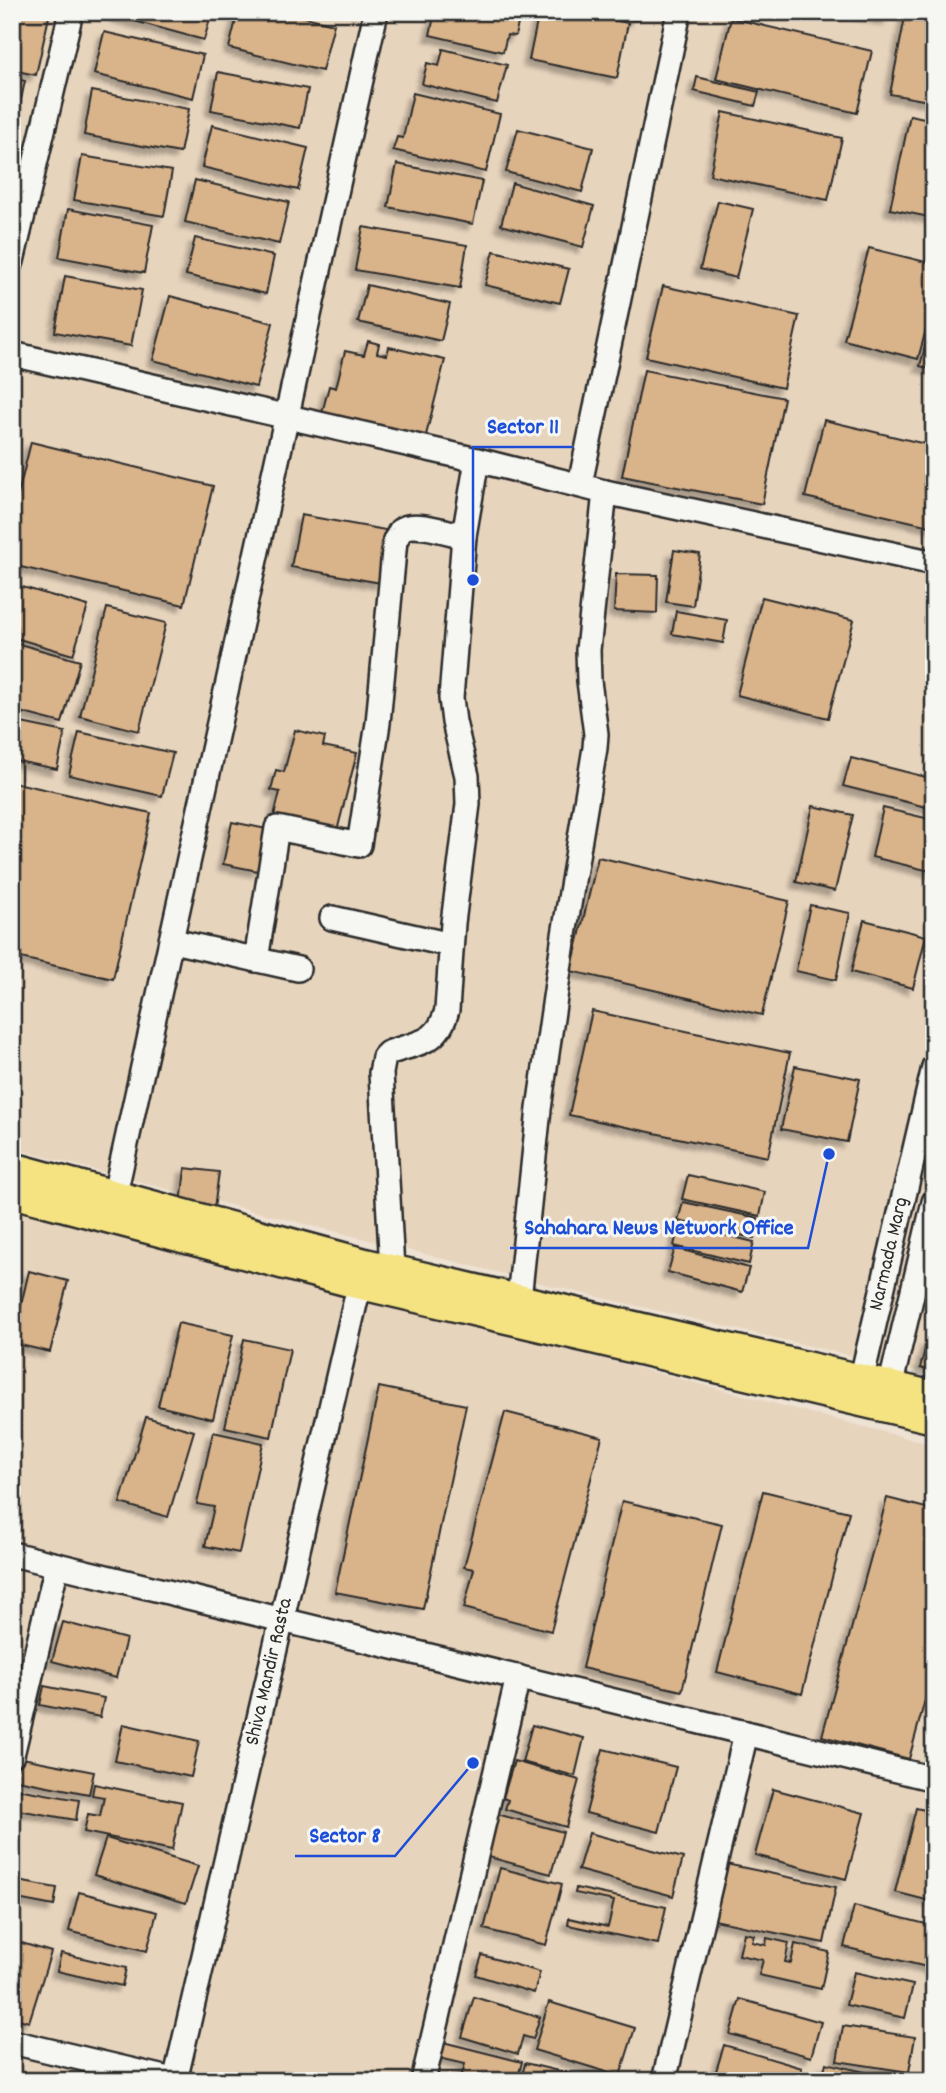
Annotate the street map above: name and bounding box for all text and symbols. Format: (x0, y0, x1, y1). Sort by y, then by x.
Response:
callout: Sector 11 (473, 403, 573, 447)
text: Sector 11 (487, 412, 559, 445)
street label: Narmada Marg (862, 1194, 918, 1314)
callout: Sahahara News Network Office (510, 1204, 808, 1248)
text: Sahahara News Network Office (524, 1213, 794, 1246)
street label: Shiva Mandir Rasta (238, 1594, 302, 1749)
callout: Sector 8 (295, 1812, 395, 1856)
text: Sector 8 (309, 1821, 381, 1854)

